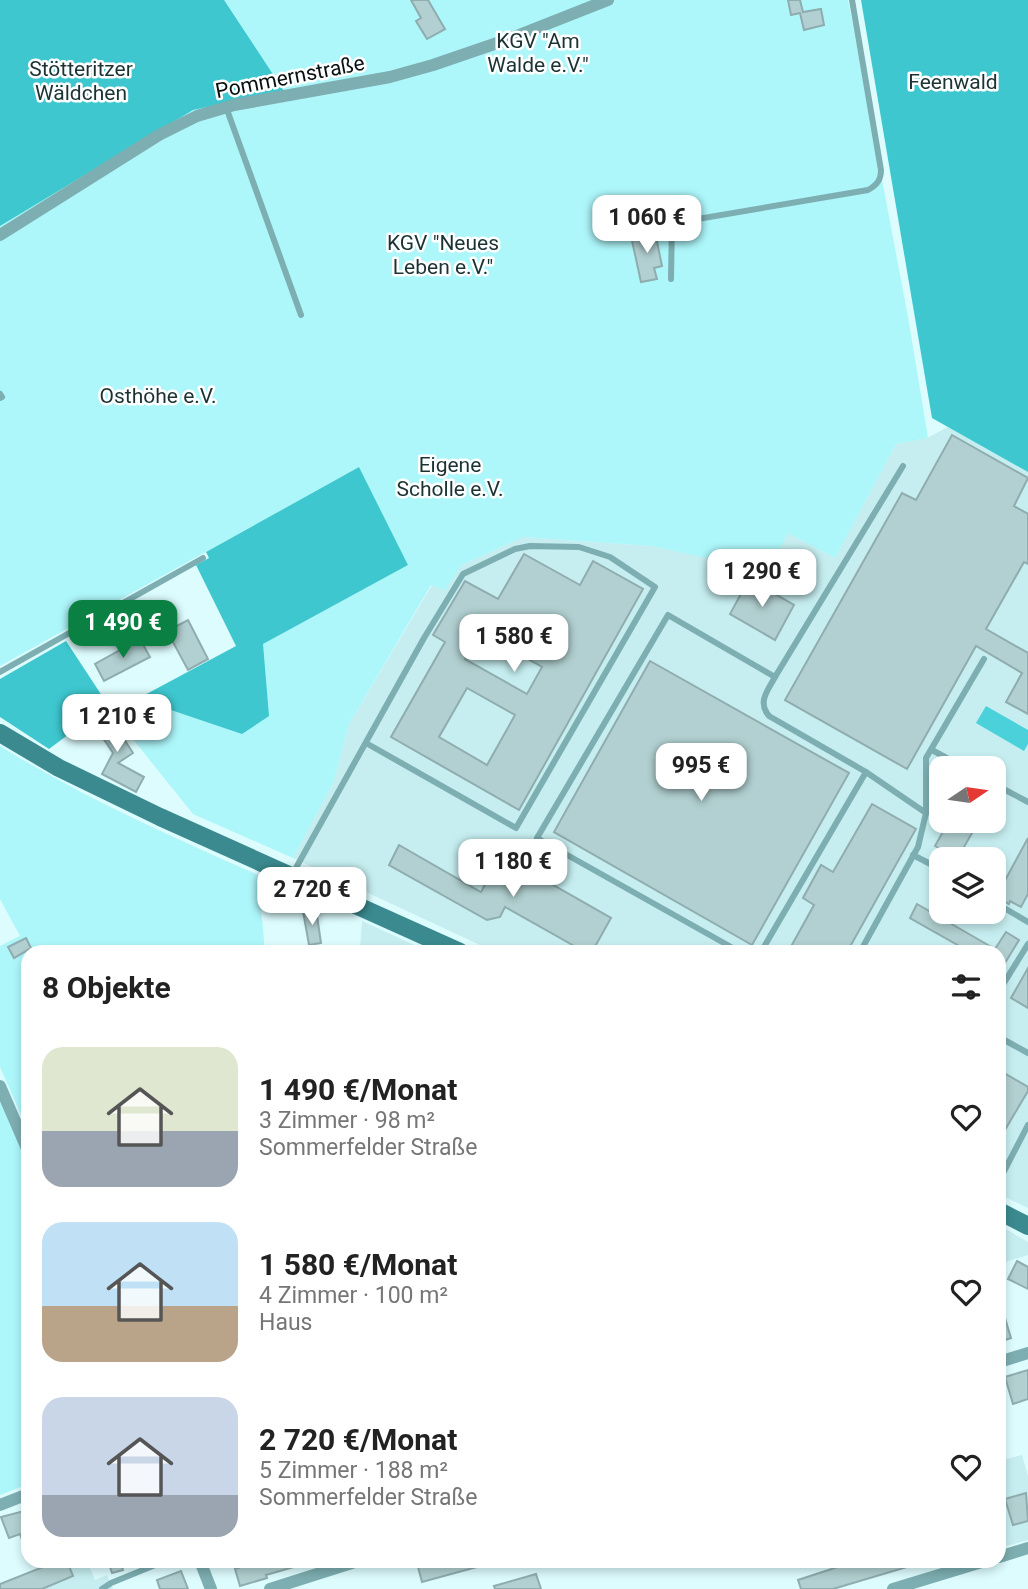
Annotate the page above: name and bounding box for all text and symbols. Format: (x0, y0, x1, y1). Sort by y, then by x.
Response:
park label: KGV "Am Walde e.V." (487, 29, 589, 77)
street label: Pommernstraße (213, 51, 367, 103)
park label: Stötteritzer Wäldchen (29, 57, 133, 105)
park label: Feenwald (908, 70, 998, 94)
pin: 1 060 € (582, 196, 712, 255)
text: 1 060 € (608, 204, 686, 231)
park label: KGV "Neues Leben e.V." (387, 231, 499, 279)
park label: Osthöhe e.V. (100, 384, 216, 408)
park label: Eigene Scholle e.V. (397, 453, 503, 501)
pin: 1 290 € (697, 550, 827, 609)
text: 1 290 € (723, 558, 801, 585)
pin: 1 490 € (58, 600, 188, 660)
text: 1 490 € (84, 609, 162, 636)
pin: 1 580 € (449, 614, 579, 674)
text: 1 580 € (475, 623, 553, 650)
pin: 1 210 € (52, 694, 182, 754)
text: 1 210 € (78, 703, 156, 730)
pin: 995 € (652, 744, 750, 803)
text: 995 € (672, 752, 730, 779)
north arrow (929, 756, 1006, 833)
map controls (929, 756, 1006, 924)
pin: 1 180 € (448, 839, 578, 899)
button: layers (929, 847, 1006, 924)
text: 1 180 € (474, 848, 552, 875)
pin: 2 720 € (247, 867, 377, 927)
text: 2 720 € (273, 876, 351, 903)
icon: filters (947, 968, 985, 1006)
text: 8 Objekte (42, 970, 171, 1005)
text: 1 490 €/Monat (259, 1072, 457, 1107)
icon: home (98, 1075, 182, 1159)
icon: heart (947, 1098, 985, 1136)
text: 3 Zimmer · 98 m² (259, 1107, 435, 1134)
text: Sommerfelder Straße (259, 1134, 477, 1161)
text: 1 580 €/Monat (259, 1247, 457, 1282)
icon: home (98, 1250, 182, 1334)
icon: heart (947, 1273, 985, 1311)
text: 4 Zimmer · 100 m² (259, 1282, 448, 1309)
text: Haus (259, 1309, 312, 1336)
text: 2 720 €/Monat (259, 1422, 457, 1457)
icon: home (98, 1425, 182, 1509)
icon: heart (947, 1448, 985, 1486)
text: 5 Zimmer · 188 m² (259, 1457, 448, 1484)
text: Sommerfelder Straße (259, 1484, 477, 1511)

